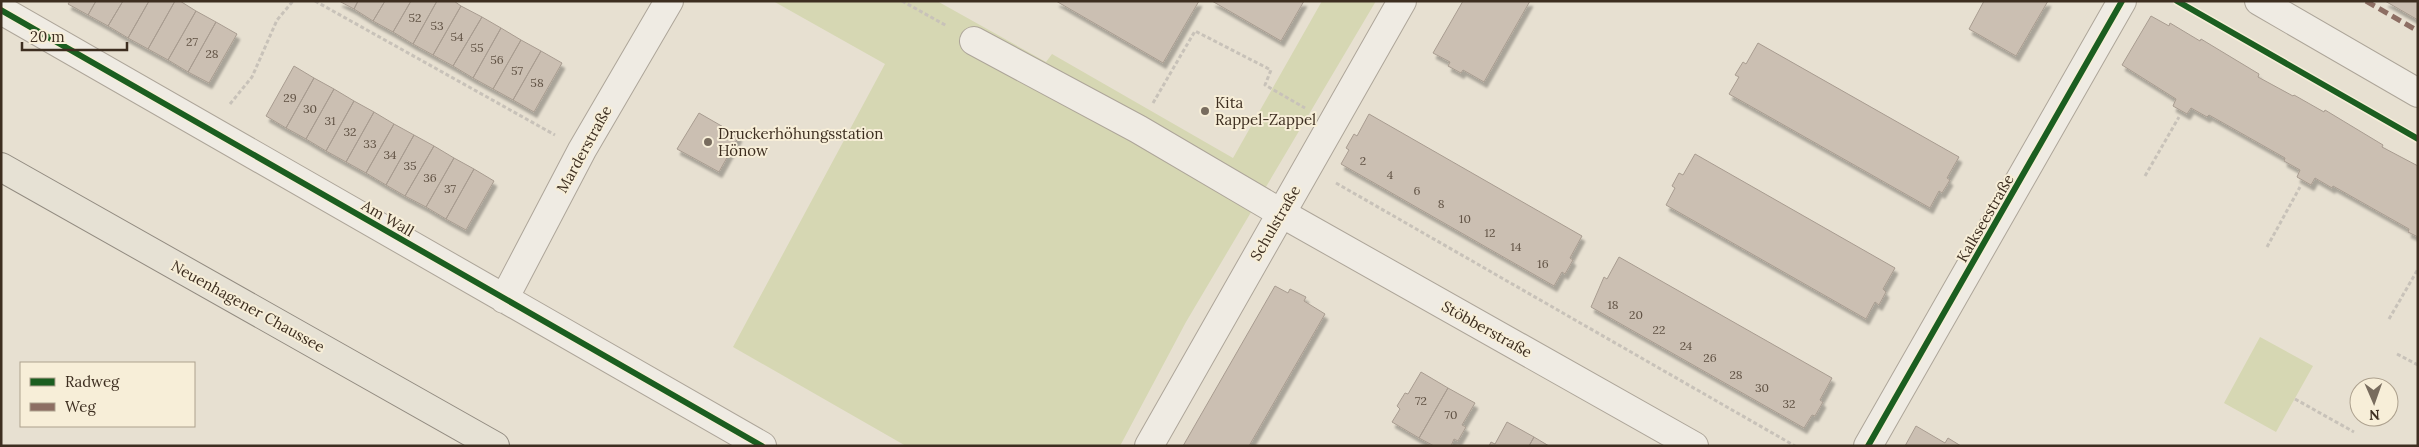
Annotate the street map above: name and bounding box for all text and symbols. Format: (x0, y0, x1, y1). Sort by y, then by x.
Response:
house number: 52 (409, 10, 421, 25)
house number: 53 (430, 18, 444, 33)
scale bar (22, 20, 128, 52)
text: 20 m (30, 27, 65, 46)
house number: 54 (450, 29, 464, 44)
house number: 27 (186, 34, 198, 49)
house number: 55 (470, 40, 484, 55)
house number: 28 (205, 46, 219, 61)
house number: 56 (490, 52, 504, 67)
house number: 57 (511, 63, 524, 78)
house number: 58 (530, 75, 544, 90)
house number: 29 (283, 90, 297, 105)
place label: Kita Rappel-Zappel (1215, 93, 1316, 129)
house number: 30 (303, 101, 317, 116)
street label: Marderstraße (552, 102, 616, 196)
marker: Kita Rappel-Zappel (1199, 105, 1211, 117)
house number: 31 (324, 113, 336, 128)
house number: 32 (343, 124, 357, 139)
place label: Druckerhöhungsstation Hönow (718, 124, 883, 160)
house number: 33 (363, 136, 377, 151)
marker: Druckerhöhungsstation Hönow (702, 136, 714, 148)
house number: 34 (383, 147, 397, 162)
house number: 2 (1360, 153, 1366, 168)
house number: 35 (403, 158, 417, 173)
house number: 4 (1387, 167, 1394, 182)
house number: 36 (423, 170, 437, 185)
street label: Kalkseestraße (1952, 171, 2018, 265)
house number: 37 (444, 181, 456, 196)
street label: Schulstraße (1246, 182, 1304, 264)
house number: 6 (1414, 183, 1421, 198)
street label: Am Wall (358, 195, 417, 240)
house number: 8 (1438, 196, 1445, 211)
house number: 10 (1459, 211, 1471, 226)
house number: 12 (1485, 225, 1495, 240)
house number: 14 (1511, 239, 1522, 254)
street label: Neuenhagener Chaussee (168, 256, 328, 356)
house number: 16 (1537, 256, 1549, 271)
street label: Stöbberstraße (1439, 296, 1535, 362)
house number: 18 (1607, 297, 1619, 312)
house number: 20 (1629, 307, 1643, 322)
house number: 22 (1653, 322, 1665, 337)
house number: 24 (1680, 338, 1693, 353)
house number: 26 (1703, 350, 1717, 365)
legend (20, 362, 195, 427)
house number: 28 (1729, 367, 1743, 382)
text: Radweg (65, 372, 120, 391)
north arrow (2349, 377, 2399, 427)
house number: 30 (1755, 380, 1769, 395)
house number: 72 (1415, 393, 1427, 408)
house number: 32 (1782, 396, 1796, 411)
text: Weg (65, 397, 96, 416)
text: N (2369, 406, 2380, 424)
house number: 70 (1445, 407, 1457, 422)

